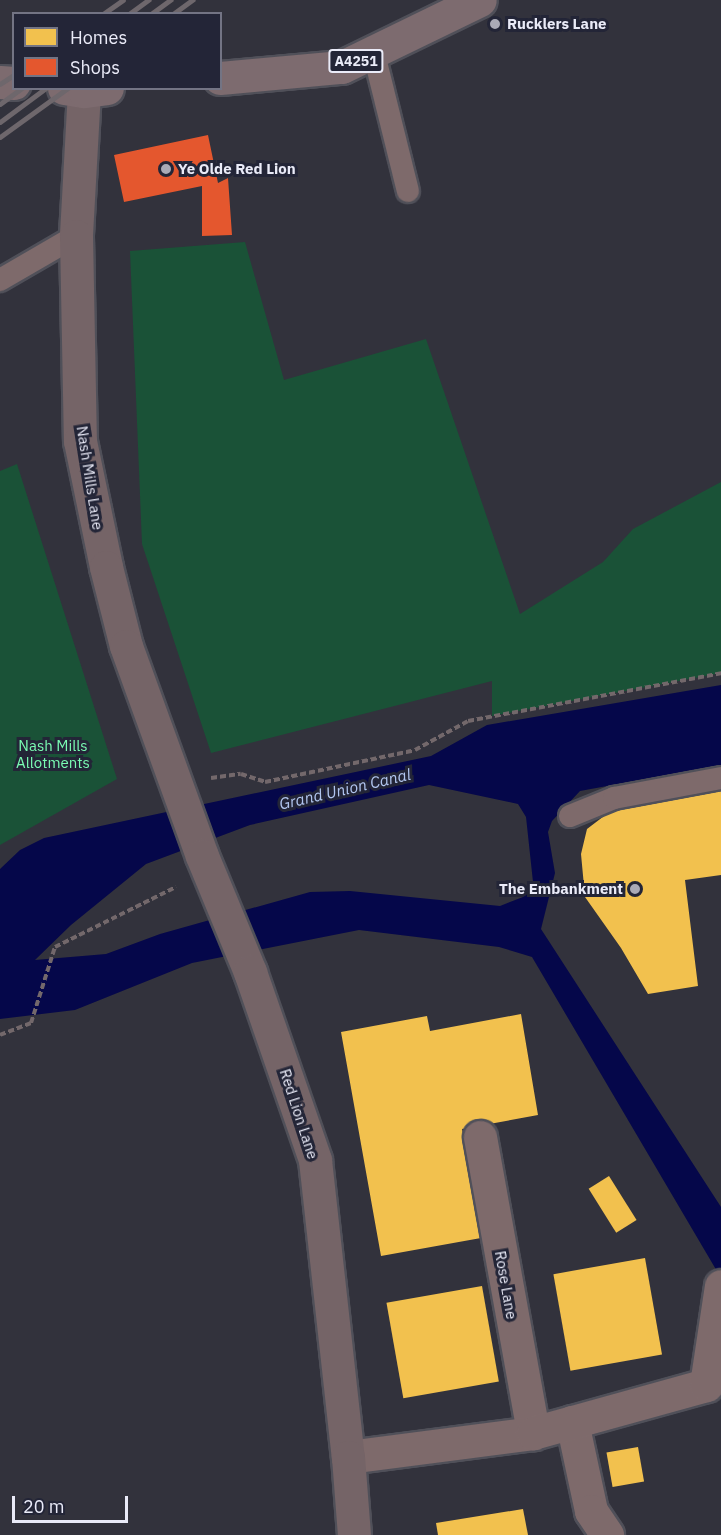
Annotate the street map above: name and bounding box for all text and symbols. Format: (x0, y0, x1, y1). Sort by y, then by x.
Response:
legend (12, 12, 222, 90)
place label: Rucklers Lane (507, 15, 607, 33)
marker: Rucklers Lane (488, 17, 502, 31)
text: Homes (70, 26, 127, 49)
road number: A4251 (328, 50, 385, 72)
text: Shops (70, 56, 120, 79)
place label: Ye Olde Red Lion (178, 160, 296, 178)
marker: Ye Olde Red Lion (159, 162, 173, 176)
street label: Nash Mills Lane (73, 425, 107, 531)
park label: Nash Mills Allotments (16, 736, 90, 771)
water label: Grand Union Canal (277, 765, 413, 813)
place label: The Embankment (499, 880, 623, 898)
marker: The Embankment (628, 882, 642, 896)
street label: Red Lion Lane (276, 1067, 322, 1161)
street label: Rose Lane (491, 1249, 521, 1321)
scale bar (15, 1484, 130, 1522)
text: 20 m (23, 1495, 65, 1518)

